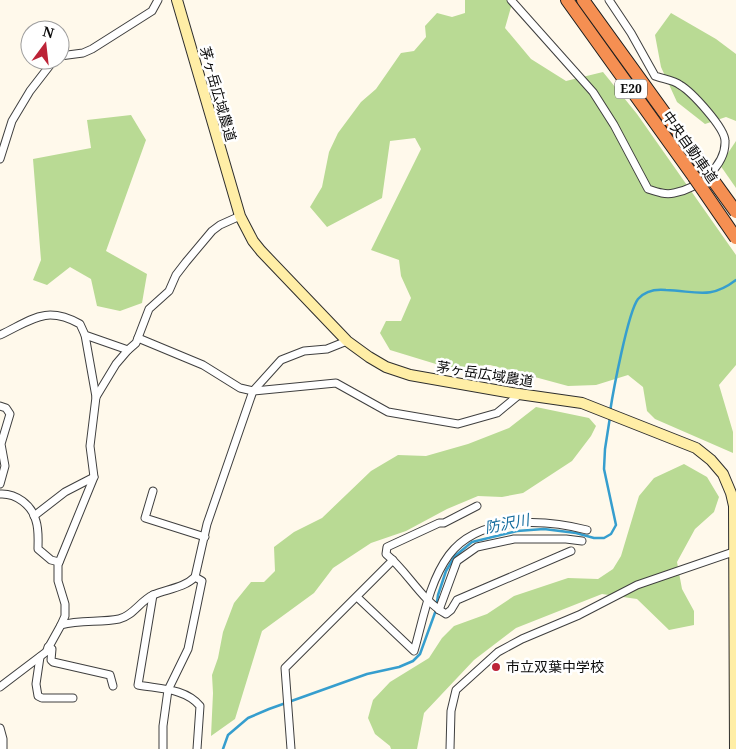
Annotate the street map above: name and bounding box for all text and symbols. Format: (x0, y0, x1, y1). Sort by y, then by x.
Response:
north arrow (20, 20, 70, 70)
text: N (41, 21, 56, 43)
street label: 茅ヶ岳広域農道 (196, 44, 241, 144)
road number: E20 (615, 80, 647, 98)
street label: 中央自動車道 (659, 107, 722, 187)
street label: 茅ヶ岳広域農道 (435, 356, 535, 391)
water label: 防沢川 (483, 509, 533, 537)
place label: 市立双葉中学校 (506, 657, 604, 676)
marker: 市立双葉中学校 (490, 661, 502, 673)

